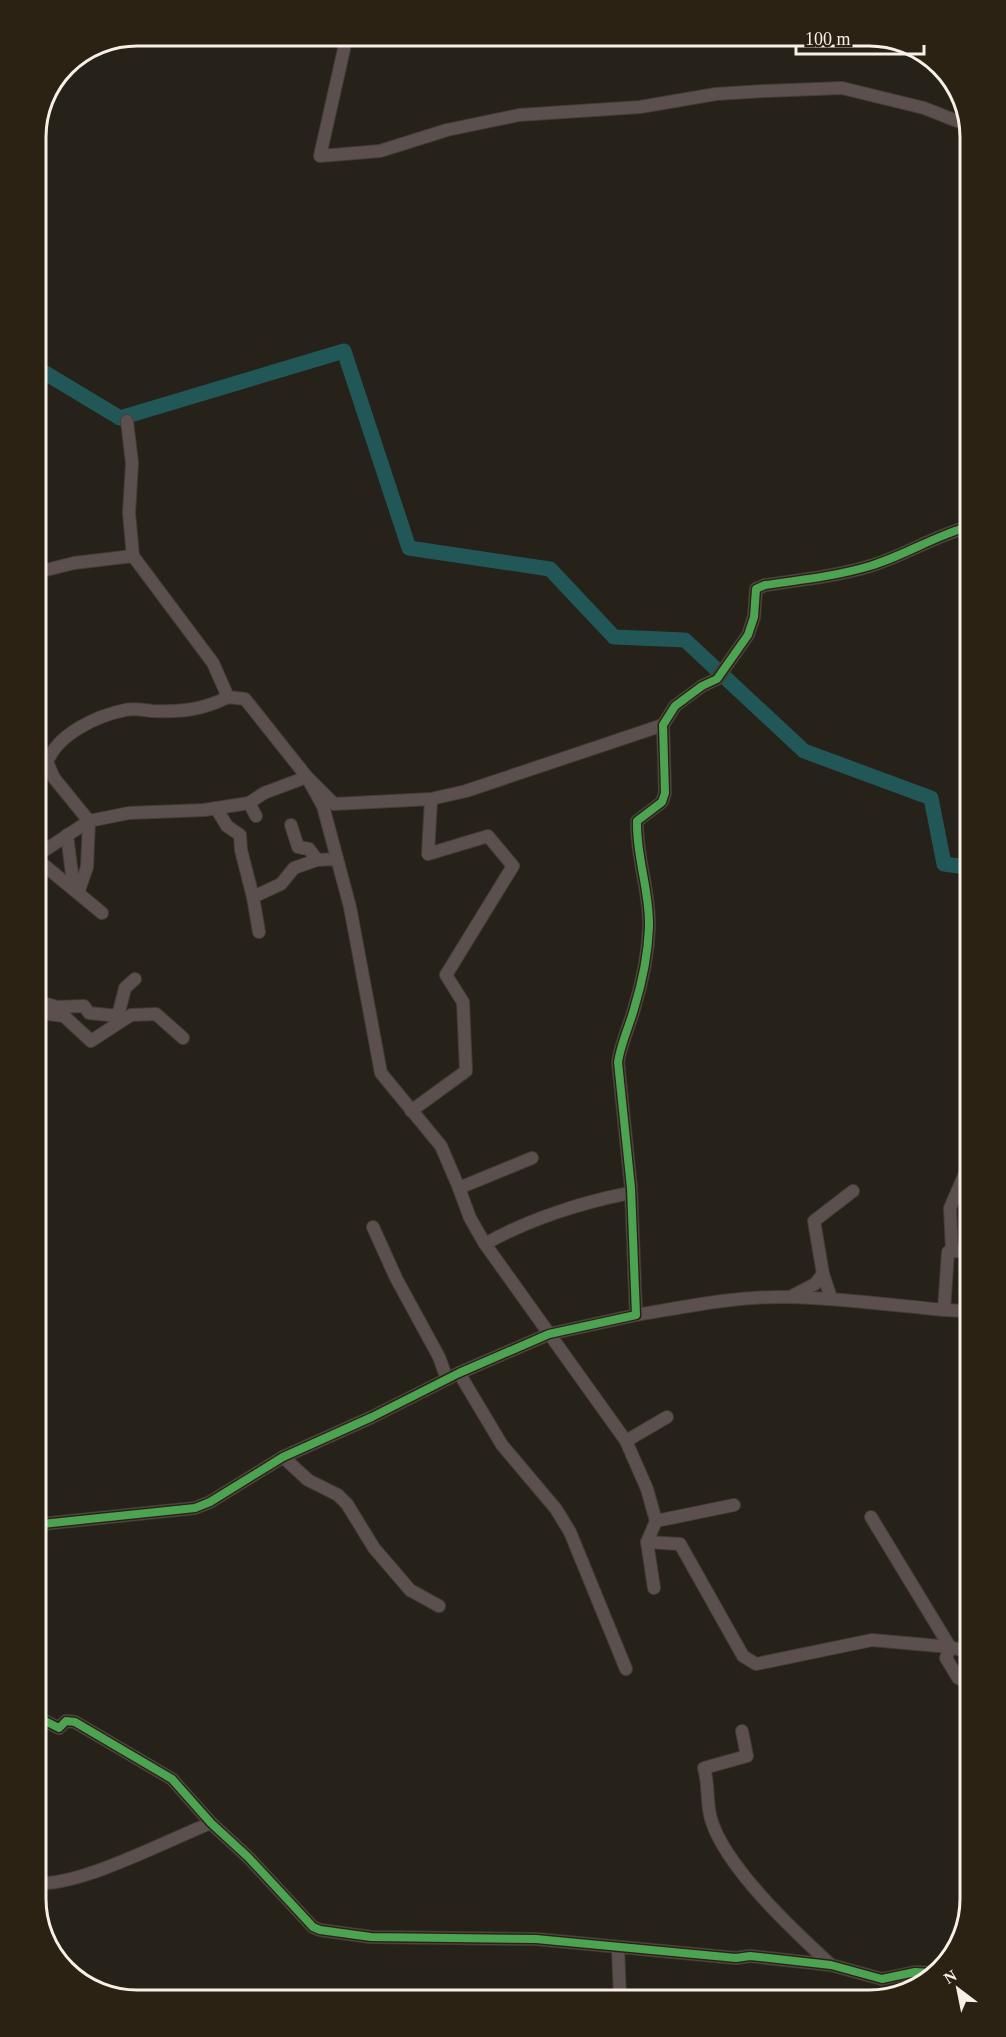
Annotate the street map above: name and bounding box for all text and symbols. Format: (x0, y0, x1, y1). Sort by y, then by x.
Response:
scale bar (796, 18, 924, 56)
text: 100 m (805, 29, 851, 49)
north arrow (928, 1959, 988, 2019)
text: N (941, 1966, 960, 1987)

